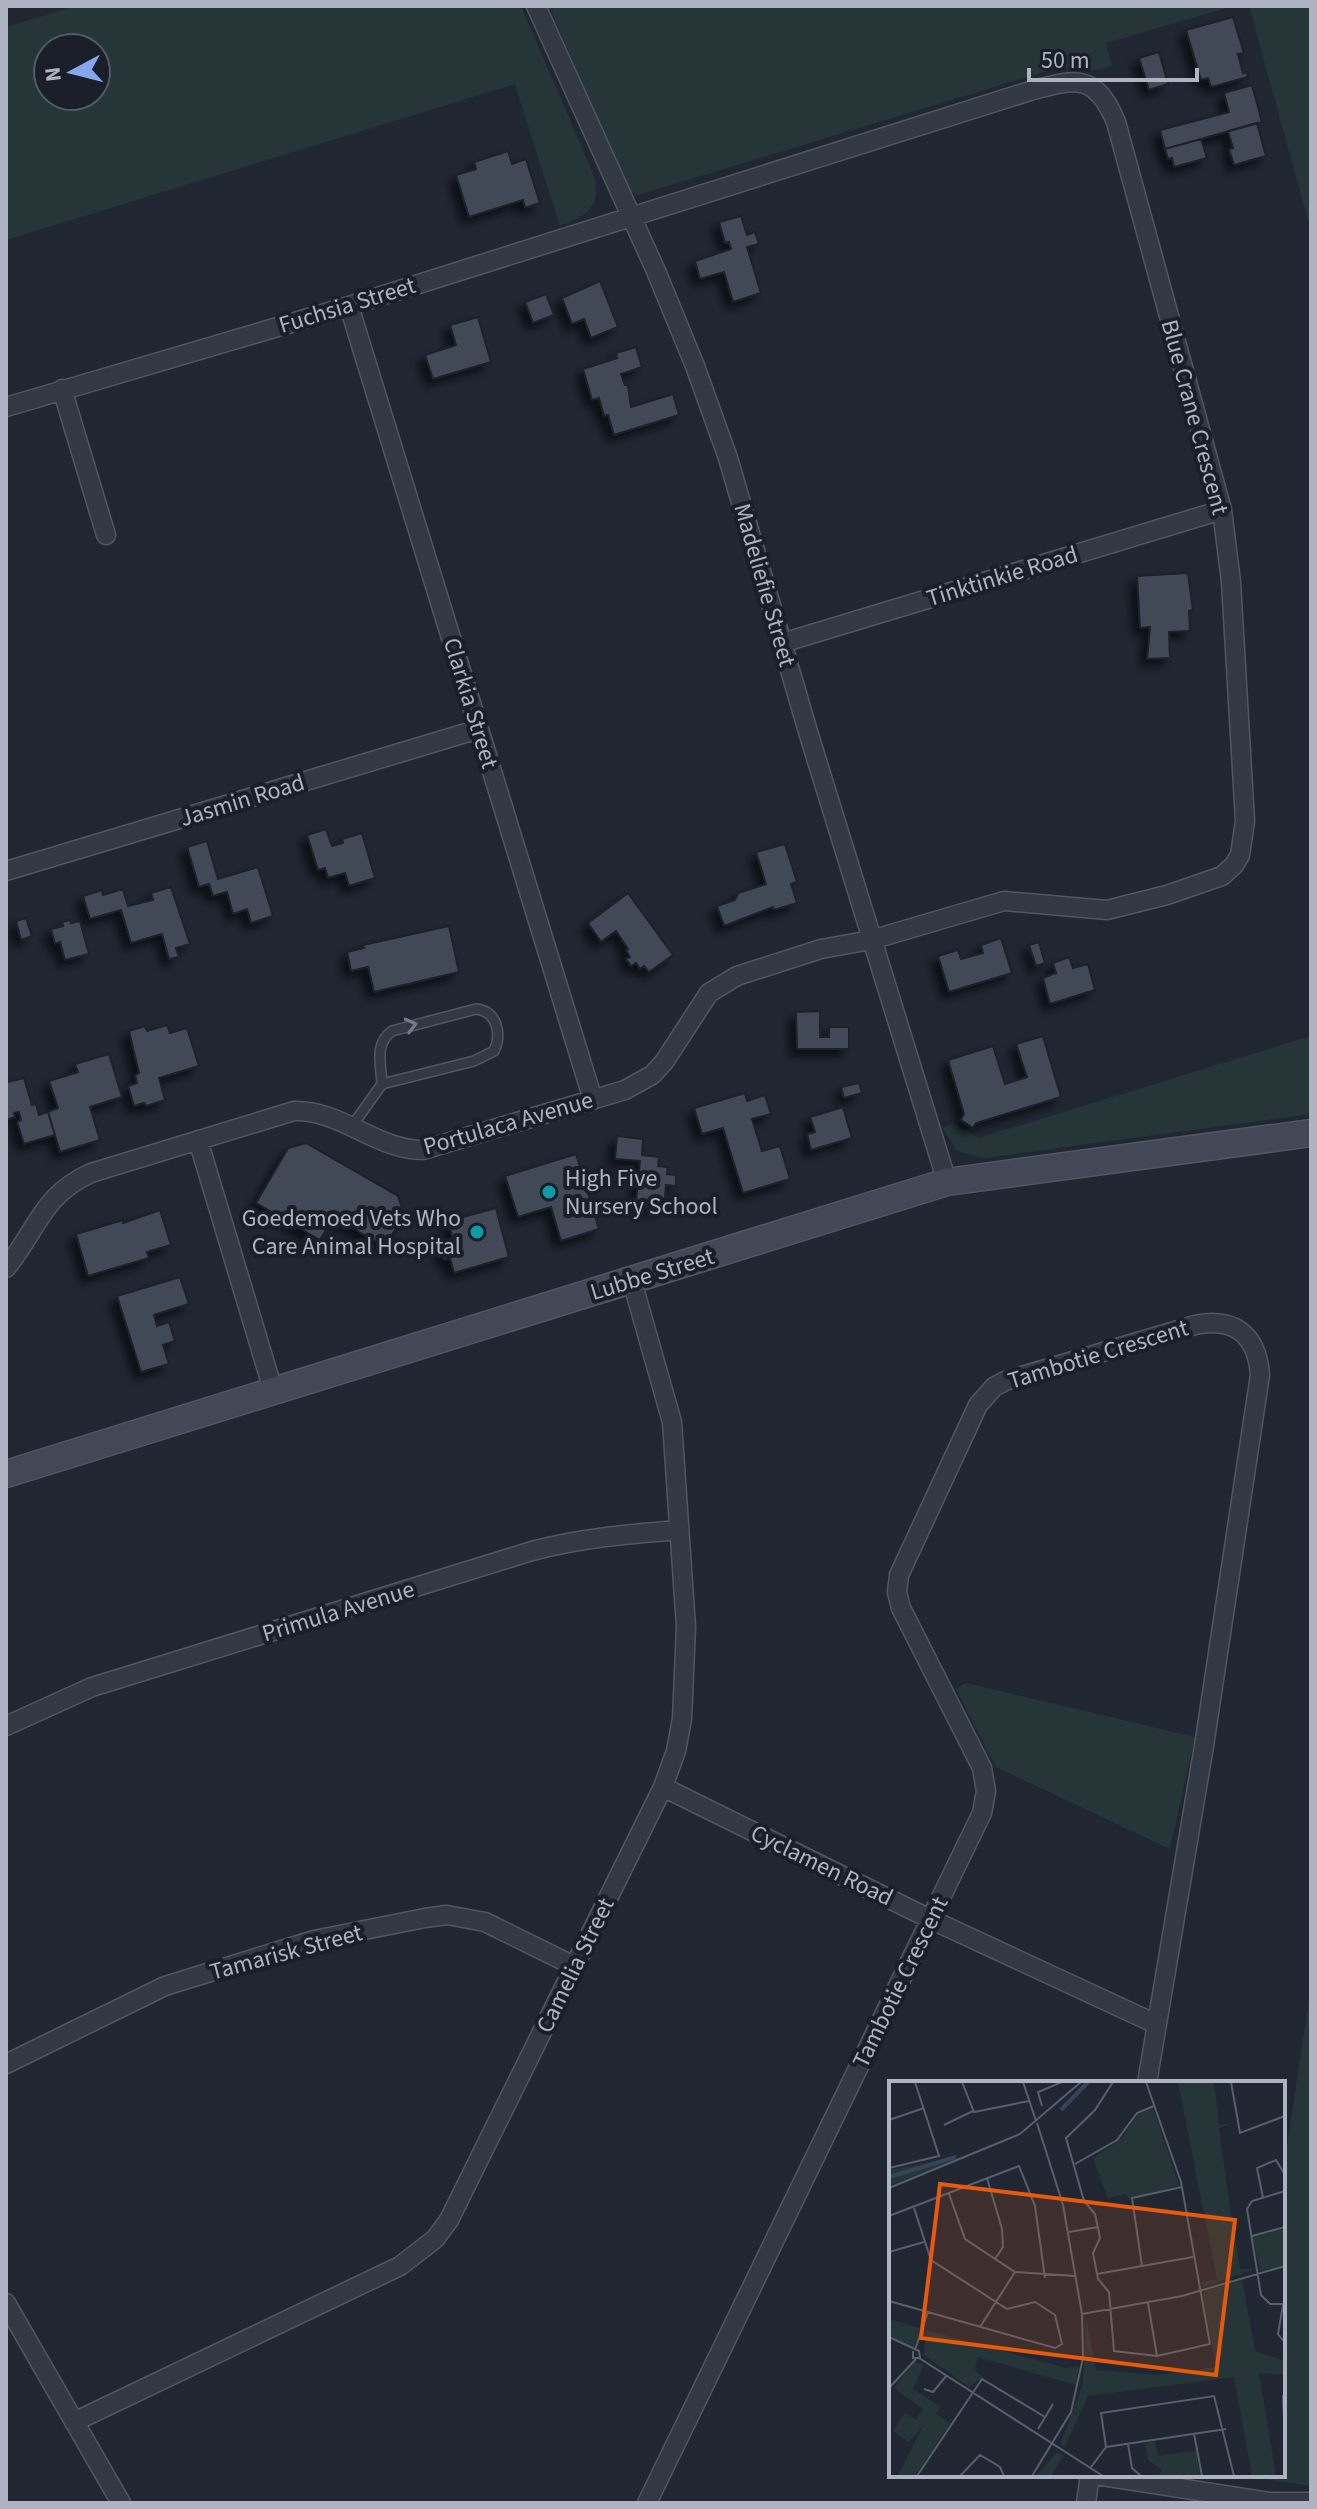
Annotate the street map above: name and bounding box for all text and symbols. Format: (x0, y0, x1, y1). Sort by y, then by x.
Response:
north arrow (32, 32, 112, 112)
scale bar (1029, 32, 1197, 82)
text: 50 m (1041, 43, 1090, 78)
text: N (36, 65, 70, 84)
street label: Fuchsia Street (274, 268, 420, 343)
street label: Blue Crane Crescent (1152, 316, 1237, 519)
street label: Madeliefie Street (724, 499, 805, 671)
street label: Tinktinkie Road (922, 537, 1082, 616)
street label: Clarkia Street (434, 633, 507, 773)
street label: Jasmin Road (175, 765, 309, 836)
one-way arrow (403, 1018, 417, 1035)
street label: Portulaca Avenue (419, 1082, 597, 1164)
place label: High Five Nursery School (565, 1161, 718, 1224)
marker: High Five Nursery School (540, 1183, 558, 1201)
place label: Goedemoed Vets Who Care Animal Hospital (242, 1201, 461, 1264)
marker: Goedemoed Vets Who Care Animal Hospital (468, 1223, 486, 1241)
street label: Lubbe Street (586, 1239, 718, 1310)
street label: Tambotie Crescent (1004, 1310, 1193, 1399)
street label: Primula Avenue (258, 1572, 419, 1651)
street label: Cyclamen Road (744, 1816, 899, 1915)
street label: Tambotie Crescent (844, 1890, 957, 2074)
street label: Camelia Street (528, 1892, 623, 2039)
street label: Tamarisk Street (206, 1915, 366, 1990)
inset map (889, 2081, 1285, 2477)

